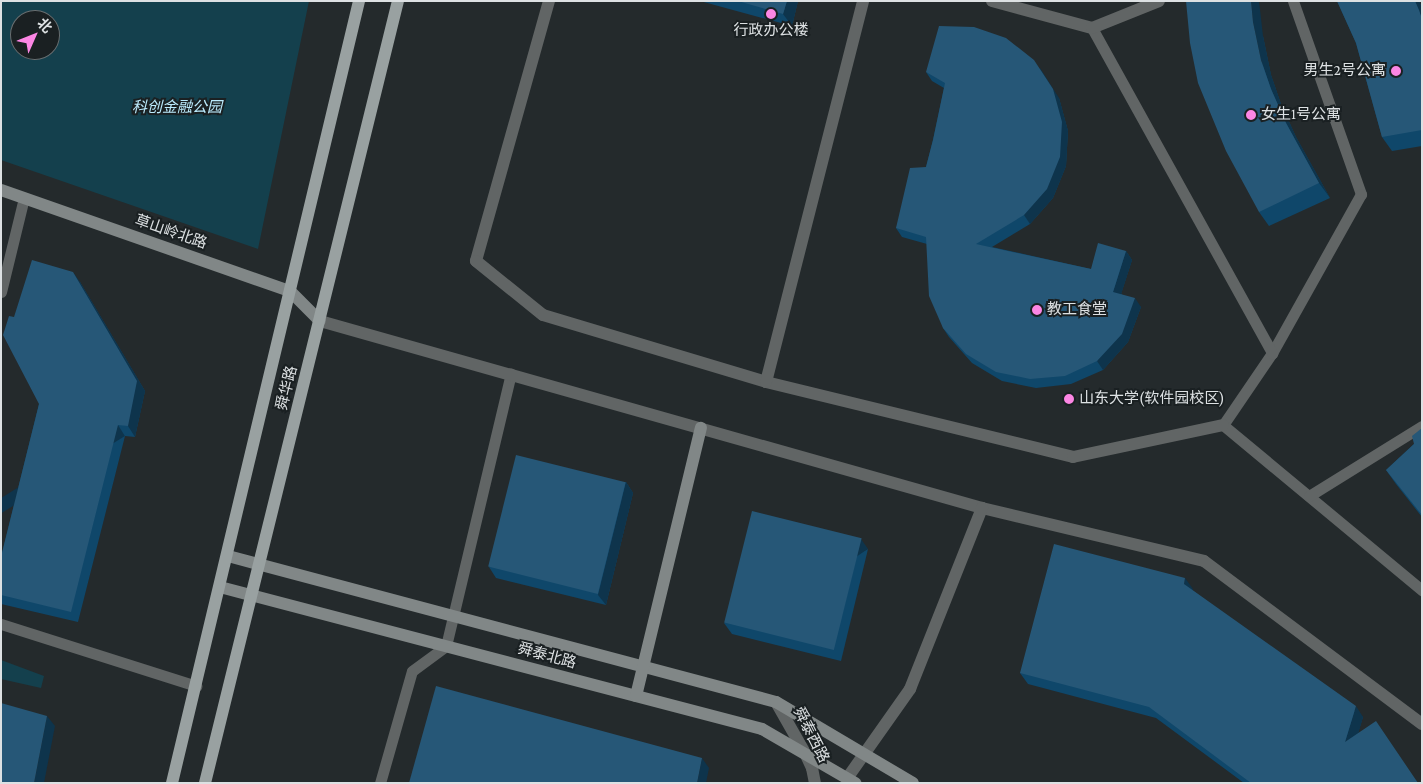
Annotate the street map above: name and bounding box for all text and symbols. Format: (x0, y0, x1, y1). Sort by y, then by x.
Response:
marker: 行政办公楼 (765, 8, 777, 20)
north arrow (10, 10, 60, 60)
text: 北 (34, 15, 56, 36)
place label: 行政办公楼 (734, 22, 808, 40)
place label: 男生2号公寓 (1304, 62, 1386, 80)
marker: 男生2号公寓 (1390, 65, 1402, 77)
park label: 科创金融公园 (132, 99, 222, 117)
place label: 女生1号公寓 (1261, 106, 1341, 124)
marker: 女生1号公寓 (1245, 109, 1257, 121)
street label: 草山岭北路 (133, 211, 209, 253)
place label: 教工食堂 (1047, 301, 1107, 319)
marker: 教工食堂 (1031, 304, 1043, 316)
street label: 舜华路 (273, 364, 301, 412)
place label: 山东大学(软件园校区) (1079, 390, 1225, 408)
marker: 山东大学(软件园校区) (1063, 393, 1075, 405)
street label: 舜泰北路 (516, 640, 578, 672)
street label: 舜泰西路 (789, 704, 833, 766)

